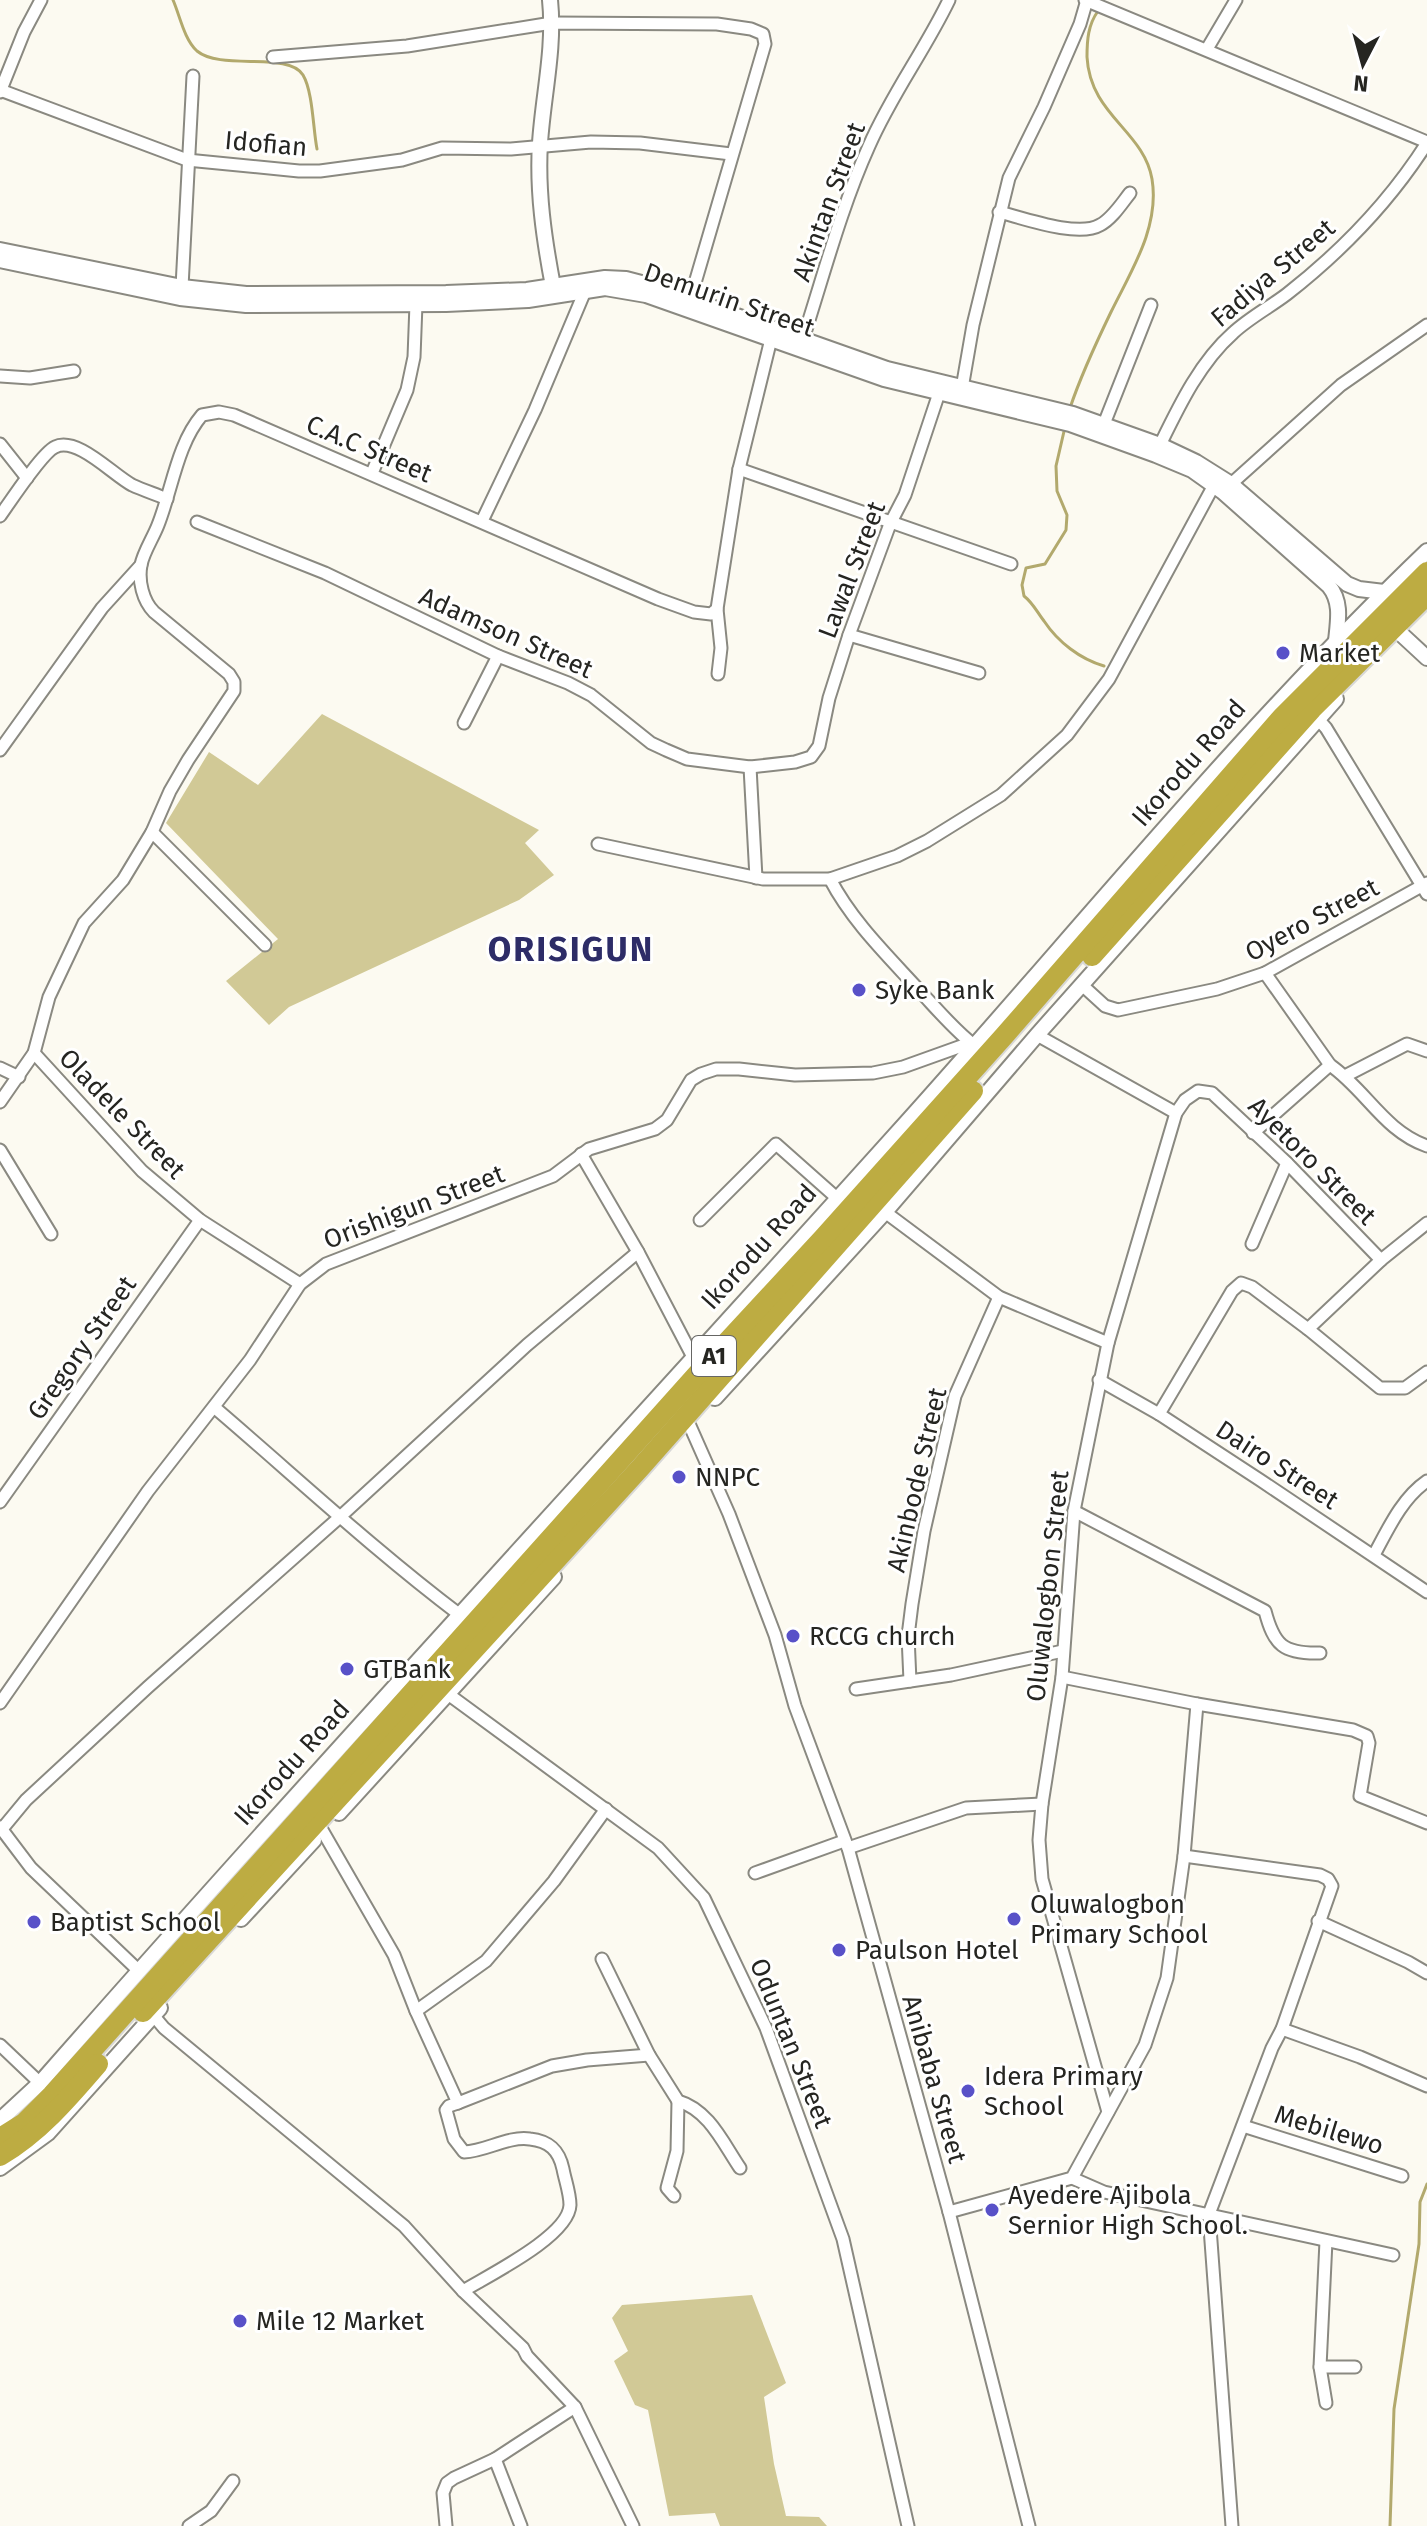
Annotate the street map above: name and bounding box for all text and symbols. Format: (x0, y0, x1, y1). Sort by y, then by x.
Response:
north arrow (1323, 24, 1403, 104)
text: N (1352, 69, 1370, 98)
street label: Akintan Street (786, 118, 872, 286)
street label: Idofian (223, 125, 309, 163)
street label: Fadiya Street (1205, 212, 1342, 334)
street label: Demurin Street (640, 256, 819, 344)
street label: C.A.C Street (301, 409, 437, 490)
street label: Lawal Street (812, 497, 892, 643)
street label: Adamson Street (414, 581, 598, 685)
place label: Market (1299, 638, 1381, 669)
marker: Market (1274, 644, 1292, 662)
street label: Ikorodu Road (1126, 693, 1252, 833)
street label: Oyero Street (1240, 872, 1385, 968)
district label: ORISIGUN (488, 929, 654, 970)
place label: Syke Bank (875, 975, 995, 1006)
marker: Syke Bank (850, 981, 868, 999)
street label: Oladele Street (52, 1043, 192, 1186)
street label: Ayetoro Street (1242, 1091, 1383, 1232)
street label: Orishigun Street (319, 1158, 509, 1256)
street label: Ikorodu Road (695, 1178, 823, 1316)
street label: Gregory Street (21, 1270, 143, 1426)
road number: A1 (692, 1336, 736, 1376)
street label: Akinbode Street (881, 1384, 953, 1575)
street label: Dairo Street (1210, 1414, 1345, 1516)
place label: NNPC (695, 1462, 761, 1493)
marker: NNPC (670, 1468, 688, 1486)
street label: Oluwalogbon Street (1020, 1468, 1076, 1703)
place label: RCCG church (809, 1621, 956, 1652)
marker: RCCG church (784, 1627, 802, 1645)
place label: GTBank (363, 1654, 452, 1685)
marker: GTBank (338, 1660, 356, 1678)
street label: Ikorodu Road (228, 1694, 356, 1832)
place label: Oluwalogbon Primary School (1030, 1889, 1208, 1950)
place label: Baptist School (50, 1907, 221, 1938)
marker: Oluwalogbon Primary School (1005, 1910, 1023, 1928)
marker: Baptist School (25, 1913, 43, 1931)
place label: Paulson Hotel (855, 1935, 1019, 1966)
marker: Paulson Hotel (830, 1941, 848, 1959)
street label: Oduntan Street (743, 1954, 839, 2133)
street label: Anibaba Street (895, 1991, 973, 2167)
place label: Idera Primary School (984, 2061, 1143, 2122)
marker: Idera Primary School (959, 2082, 977, 2100)
street label: Mebilewo (1271, 2099, 1387, 2161)
place label: Ayedere Ajibola Sernior High School. (1008, 2180, 1248, 2241)
marker: Ayedere Ajibola Sernior High School. (983, 2201, 1001, 2219)
place label: Mile 12 Market (256, 2306, 425, 2337)
marker: Mile 12 Market (231, 2312, 249, 2330)

